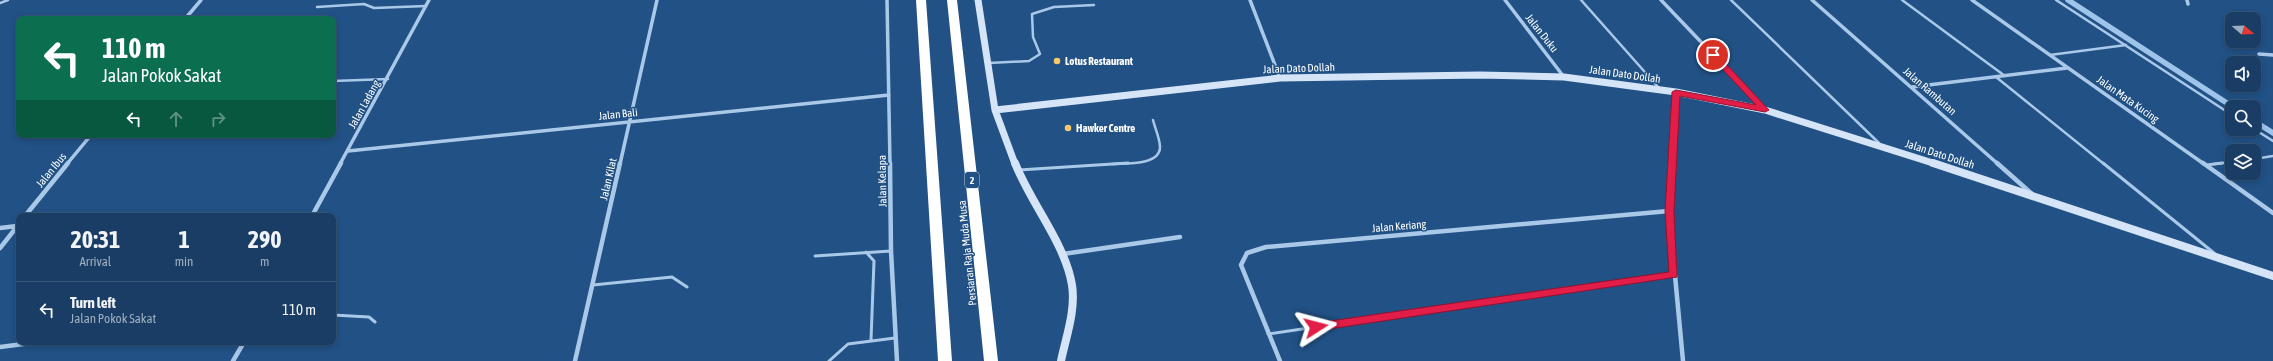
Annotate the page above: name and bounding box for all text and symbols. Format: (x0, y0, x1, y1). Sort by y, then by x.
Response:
street label: Jalan Duku (1523, 12, 1561, 54)
north arrow (2225, 12, 2261, 48)
map controls (2225, 12, 2261, 180)
icon: left (36, 32, 88, 84)
text: 110 m (102, 32, 165, 64)
pin (1696, 38, 1730, 72)
icon: arrive (1702, 44, 1724, 66)
place label: Lotus Restaurant (1065, 55, 1134, 67)
marker: Lotus Restaurant (1052, 56, 1062, 66)
button: sound (2225, 56, 2261, 92)
street label: Jalan Dato Dollah (1263, 61, 1335, 75)
street label: Jalan Dato Dollah (1588, 63, 1662, 85)
text: Jalan Pokok Sakat (102, 65, 221, 86)
street label: Jalan Rambutan (1901, 65, 1959, 117)
street label: Jalan Mata Kucing (2095, 73, 2162, 125)
street label: Jalan Ladang (346, 78, 382, 130)
button: search (2225, 100, 2261, 136)
street label: Jalan Bali (598, 106, 638, 122)
icon: left (123, 108, 145, 130)
icon: ahead (165, 108, 187, 130)
icon: right (207, 108, 229, 130)
place label: Hawker Centre (1076, 122, 1135, 134)
marker: Hawker Centre (1063, 123, 1073, 133)
street label: Jalan Dato Dollah (1904, 137, 1976, 171)
button: layers (2225, 144, 2261, 180)
street label: Jalan Ibus (34, 150, 69, 190)
street label: Jalan Kelapa (876, 155, 888, 207)
street label: Jalan Kilat (597, 157, 619, 201)
road number: 2 (965, 172, 979, 188)
street label: Persiaran Raja Muda Musa (955, 200, 979, 306)
street label: Jalan Keriang (1371, 218, 1427, 234)
text: 20:31 (70, 226, 120, 253)
text: 1 (178, 226, 190, 253)
text: 290 (248, 226, 282, 253)
text: Arrival (79, 254, 111, 269)
text: min (175, 254, 193, 269)
text: m (260, 254, 269, 269)
text: Turn left (70, 294, 116, 311)
icon: left (36, 299, 58, 321)
text: 110 m (282, 301, 316, 318)
position arrow (1295, 306, 1337, 348)
text: Jalan Pokok Sakat (70, 311, 156, 326)

